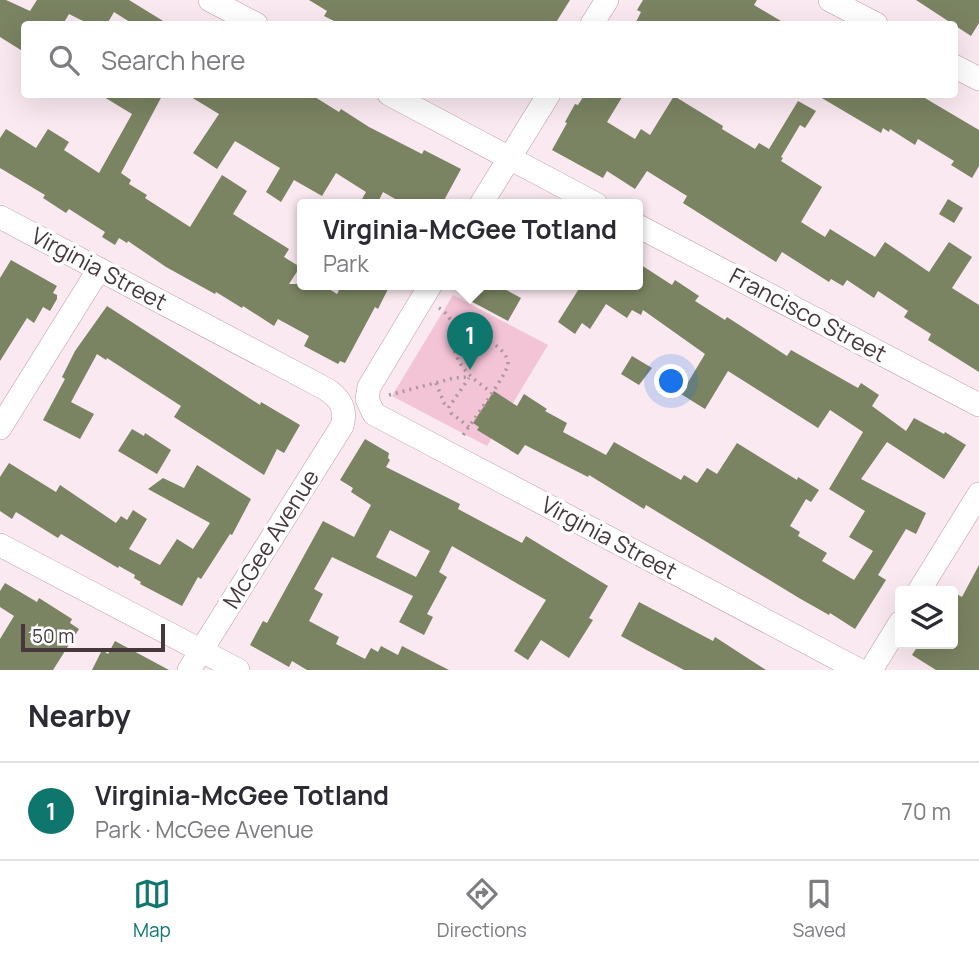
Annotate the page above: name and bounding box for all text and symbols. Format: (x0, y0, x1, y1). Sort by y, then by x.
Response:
search box (21, 21, 958, 98)
icon: search (45, 41, 83, 79)
text: Search here (101, 42, 246, 78)
popup (297, 199, 643, 290)
text: Virginia-McGee Totland (323, 211, 617, 247)
street label: Virginia Street (26, 219, 173, 317)
text: Park (323, 247, 369, 279)
street label: Francisco Street (724, 259, 893, 369)
pin: 1 (447, 312, 493, 370)
your location (654, 364, 688, 398)
street label: McGee Avenue (215, 463, 326, 614)
street label: Virginia Street (536, 488, 683, 586)
map controls (895, 586, 958, 649)
button: layers (895, 586, 958, 649)
scale bar (21, 621, 164, 653)
text: 50 m (32, 623, 74, 649)
text: Nearby (28, 695, 131, 736)
text: Virginia-McGee Totland (95, 777, 389, 813)
text: 1 (46, 795, 56, 827)
text: 70 m (901, 795, 951, 827)
text: Park · McGee Avenue (95, 813, 314, 845)
tab: Map (133, 875, 171, 943)
tab: Directions (437, 875, 527, 943)
tab: Saved (793, 875, 846, 943)

